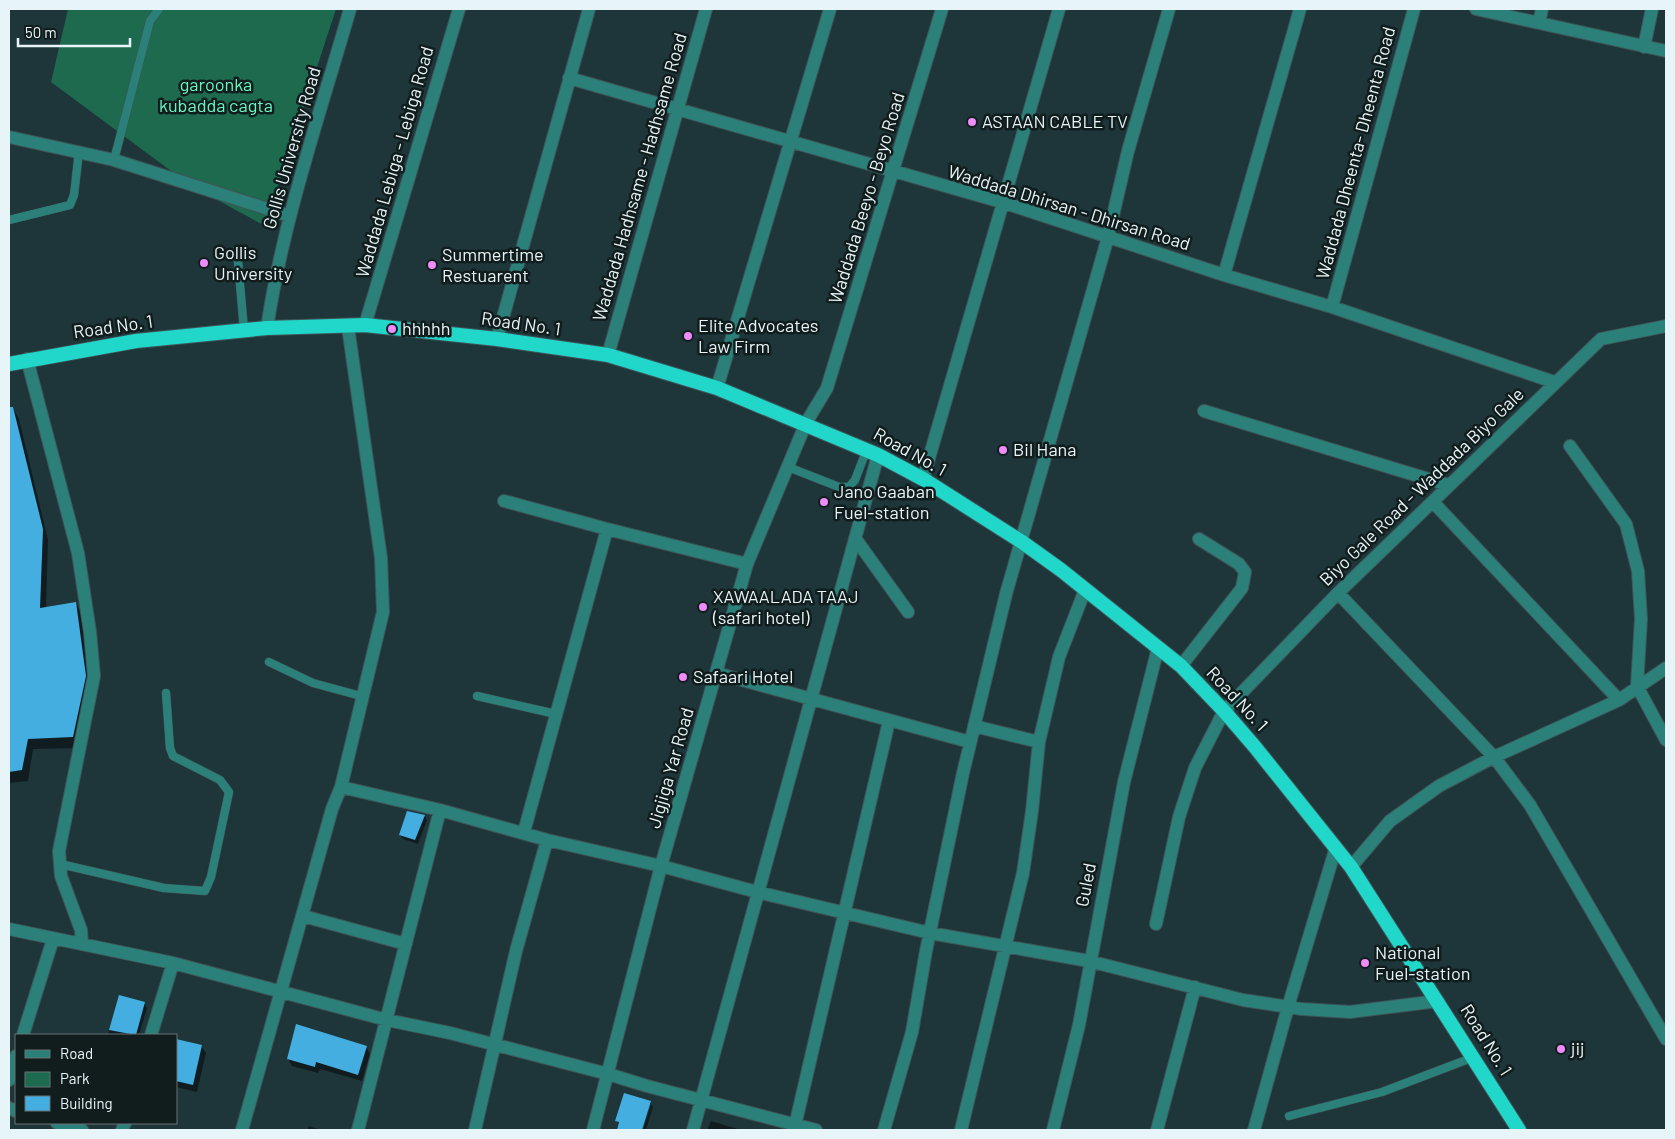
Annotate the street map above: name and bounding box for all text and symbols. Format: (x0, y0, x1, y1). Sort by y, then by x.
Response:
scale bar (18, 15, 130, 47)
text: 50 m (25, 23, 57, 41)
street label: Waddada Dheenta- Dheenta Road (1311, 24, 1399, 281)
street label: Waddada Hadhsame - Hadhsame Road (587, 30, 691, 323)
street label: Waddada Lebiga - Lebiga Road (350, 44, 438, 280)
street label: Gollis University Road (257, 64, 325, 231)
park label: garoonka kubadda cagta (159, 73, 273, 116)
street label: Waddada Beeyo - Beyo Road (823, 89, 909, 306)
place label: ASTAAN CABLE TV (982, 110, 1128, 132)
marker: ASTAAN CABLE TV (966, 116, 978, 128)
street label: Waddada Dhirsan - Dhirsan Road (945, 160, 1193, 254)
place label: Gollis University (214, 241, 292, 284)
place label: Summertime Restuarent (442, 243, 544, 286)
marker: Gollis University (198, 257, 210, 269)
marker: Summertime Restuarent (426, 259, 438, 271)
street label: Road No. 1 (480, 307, 562, 339)
street label: Road No. 1 (72, 310, 154, 342)
place label: Elite Advocates Law Firm (698, 314, 819, 357)
place label: hhhhh (402, 317, 450, 339)
marker: hhhhh (386, 323, 398, 335)
marker: Elite Advocates Law Firm (682, 330, 694, 342)
street label: Biyo Gale Road - Waddada Biyo Gale (1315, 383, 1528, 590)
street label: Road No. 1 (870, 422, 951, 480)
place label: Bil Hana (1013, 438, 1077, 460)
marker: Bil Hana (997, 444, 1009, 456)
place label: Jano Gaaban Fuel-station (834, 480, 935, 523)
marker: Jano Gaaban Fuel-station (818, 496, 830, 508)
place label: XAWAALADA TAAJ (safari hotel) (712, 585, 859, 628)
marker: XAWAALADA TAAJ (safari hotel) (697, 601, 709, 613)
street label: Road No. 1 (1202, 662, 1273, 735)
place label: Safaari Hotel (693, 665, 793, 687)
marker: Safaari Hotel (677, 671, 689, 683)
street label: Jigjiga Yar Road (642, 705, 698, 831)
street label: Guled (1070, 861, 1100, 909)
place label: National Fuel-station (1375, 941, 1470, 984)
marker: National Fuel-station (1359, 957, 1371, 969)
street label: Road No. 1 (1456, 1000, 1517, 1079)
legend (15, 1034, 178, 1124)
place label: jij (1570, 1037, 1584, 1059)
marker: jij (1555, 1043, 1567, 1055)
text: Road (60, 1044, 93, 1062)
text: Park (60, 1069, 90, 1087)
text: Building (60, 1094, 113, 1112)

